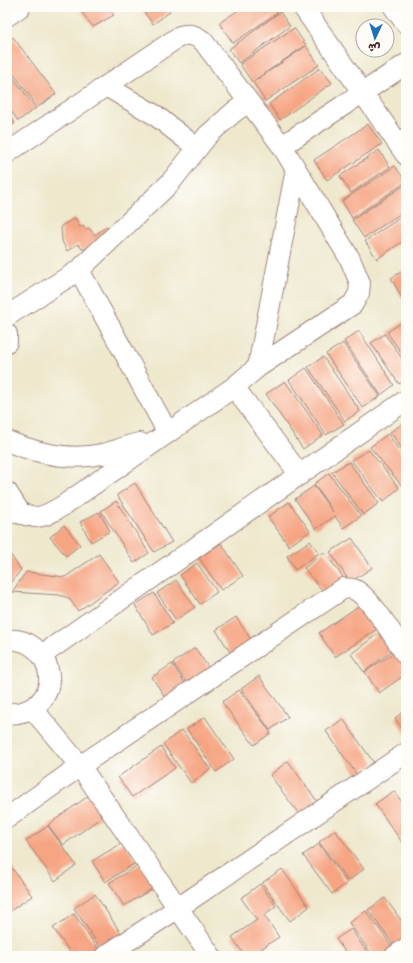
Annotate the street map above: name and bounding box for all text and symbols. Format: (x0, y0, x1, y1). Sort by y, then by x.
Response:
north arrow (355, 18, 395, 58)
text: ش (368, 41, 381, 54)

